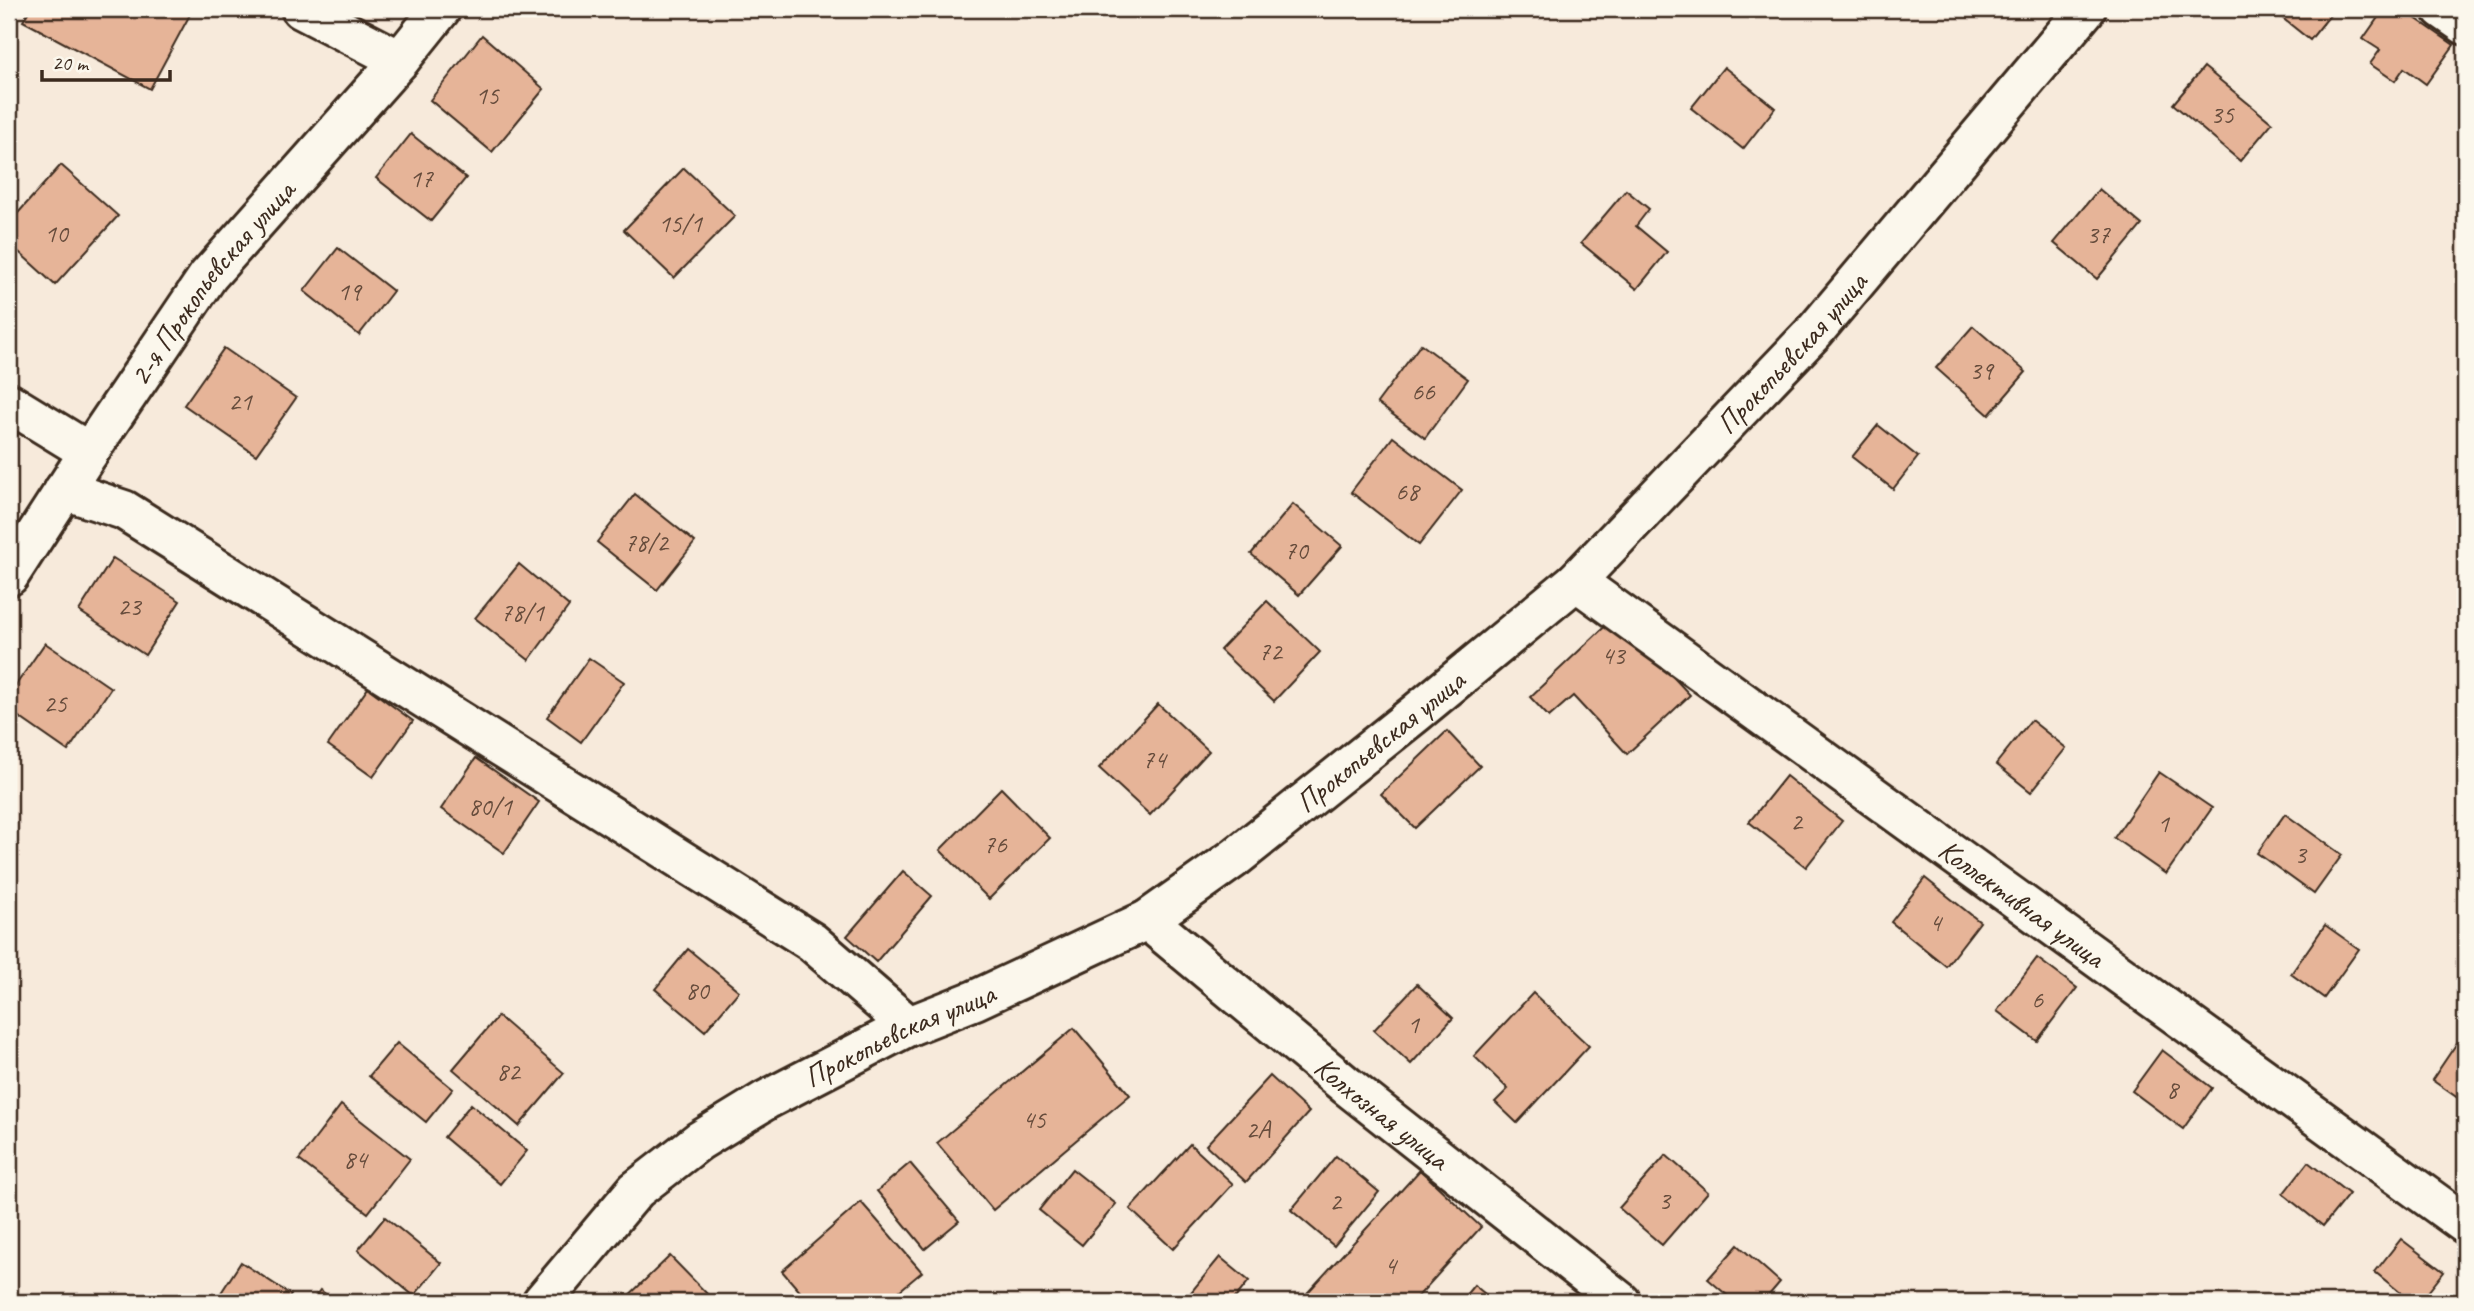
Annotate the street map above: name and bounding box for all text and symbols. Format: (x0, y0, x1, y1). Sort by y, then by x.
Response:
scale bar (42, 38, 170, 82)
text: 20 m (52, 50, 90, 76)
house number: 15 (475, 79, 500, 112)
house number: 35 (2210, 98, 2235, 131)
house number: 17 (409, 162, 434, 195)
street label: 2-я Прокопьевская улица (121, 170, 305, 393)
house number: 15/1 (658, 207, 703, 240)
house number: 10 (44, 217, 70, 250)
house number: 37 (2086, 218, 2111, 251)
street label: Прокопьевская улица (1708, 263, 1877, 442)
house number: 19 (337, 275, 363, 308)
house number: 39 (1969, 354, 1995, 387)
house number: 66 (1411, 375, 1436, 408)
house number: 21 (228, 385, 253, 418)
house number: 68 (1395, 475, 1421, 508)
house number: 78/2 (624, 526, 670, 559)
house number: 70 (1284, 534, 1310, 567)
house number: 23 (117, 590, 143, 623)
house number: 78/1 (500, 596, 545, 629)
house number: 72 (1258, 635, 1284, 668)
house number: 43 (1601, 639, 1627, 672)
street label: Прокопьевская улица (1288, 661, 1474, 821)
house number: 25 (43, 687, 68, 720)
house number: 74 (1142, 743, 1168, 776)
house number: 80/1 (468, 790, 513, 823)
house number: 2 (1790, 805, 1804, 838)
house number: 1 (2157, 807, 2170, 840)
house number: 76 (983, 828, 1008, 861)
street label: Коллективная улица (1931, 831, 2114, 977)
house number: 3 (2294, 838, 2308, 871)
house number: 4 (1929, 906, 1943, 939)
house number: 80 (685, 974, 711, 1007)
street label: Прокопьевская улица (797, 974, 1003, 1096)
house number: 6 (2031, 983, 2044, 1016)
house number: 1 (1407, 1008, 1420, 1041)
street label: Колхозная улица (1307, 1048, 1458, 1179)
house number: 82 (496, 1055, 522, 1088)
house number: 8 (2166, 1073, 2180, 1106)
house number: 45 (1022, 1103, 1047, 1136)
house number: 2А (1246, 1113, 1272, 1146)
house number: 84 (343, 1143, 369, 1176)
house number: 3 (1658, 1184, 1672, 1217)
house number: 2 (1329, 1185, 1343, 1218)
house number: 4 (1384, 1249, 1398, 1282)

